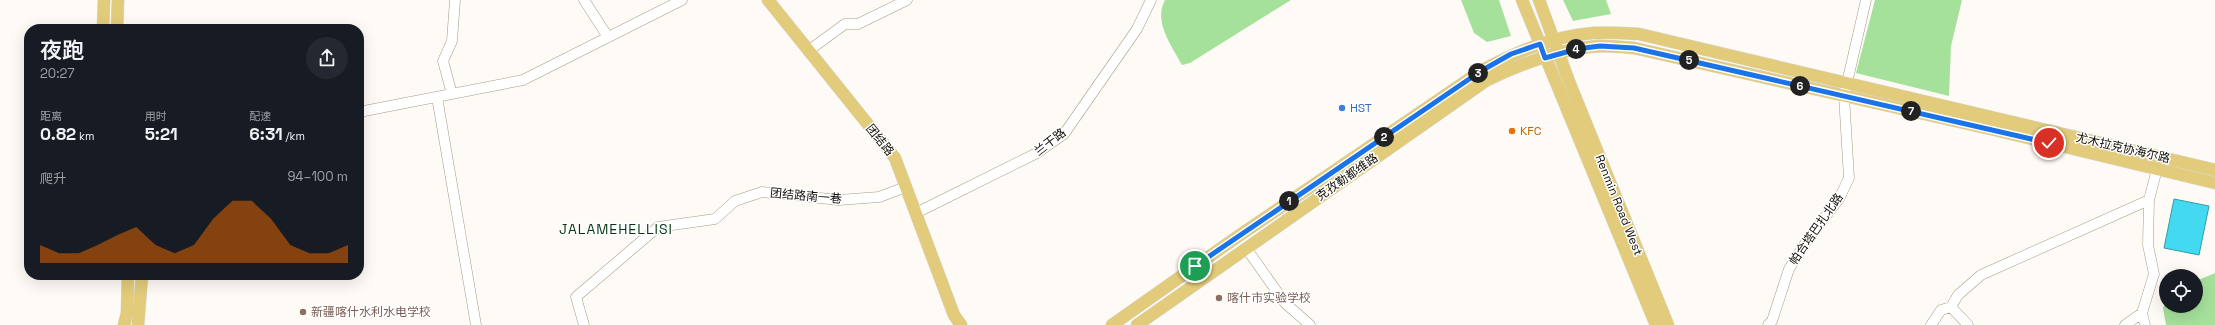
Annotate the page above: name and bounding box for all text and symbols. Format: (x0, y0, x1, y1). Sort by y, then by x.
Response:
text: 夜跑 (40, 36, 84, 64)
button: share (306, 37, 348, 79)
pin: 4 (1566, 39, 1586, 59)
text: 4 (1573, 42, 1580, 56)
pin: 5 (1679, 50, 1699, 70)
text: 5 (1686, 53, 1692, 67)
pin: 3 (1468, 63, 1488, 83)
text: 20:27 (40, 65, 75, 82)
text: 3 (1475, 66, 1481, 80)
pin: 6 (1790, 76, 1810, 96)
text: 6 (1797, 79, 1803, 93)
place label: HST (1350, 100, 1372, 116)
pin: 7 (1901, 101, 1921, 121)
marker: HST (1337, 103, 1347, 113)
text: 7 (1908, 104, 1914, 118)
text: 距离 (40, 109, 62, 123)
text: 用时 (145, 109, 167, 123)
text: 配速 (249, 109, 271, 123)
street label: 团结路 (862, 121, 898, 159)
text: 0.82 (40, 123, 76, 145)
text: 5:21 (145, 123, 178, 145)
text: 6:31 (249, 123, 283, 145)
place label: KFC (1520, 123, 1542, 139)
street label: 兰干路 (1031, 125, 1069, 159)
marker: KFC (1507, 126, 1517, 136)
pin (2032, 126, 2066, 160)
pin: 2 (1374, 127, 1394, 147)
text: km (76, 129, 94, 143)
text: /km (283, 129, 305, 143)
street label: 尤木拉克协海尔路 (2074, 129, 2172, 167)
text: 2 (1381, 130, 1387, 144)
icon: check (2038, 132, 2060, 154)
street label: 克孜勒都维路 (1313, 150, 1381, 204)
street label: Renmin Road West (1591, 152, 1647, 258)
text: 94–100 m (287, 168, 348, 185)
text: 爬升 (40, 170, 66, 187)
street label: 团结路南一巷 (769, 185, 843, 207)
street label: 帕合塔巴扎北路 (1785, 190, 1847, 268)
pin: 1 (1279, 191, 1299, 211)
text: 1 (1287, 194, 1291, 208)
district label: JALAMEHELLISI (559, 220, 673, 238)
pin (1178, 249, 1212, 283)
icon: arrive (1184, 255, 1206, 277)
map controls (2159, 269, 2203, 313)
button: locate (2159, 269, 2203, 313)
place label: 喀什市实验学校 (1227, 290, 1311, 306)
marker: 喀什市实验学校 (1214, 293, 1224, 303)
place label: 新疆喀什水利水电学校 (311, 304, 431, 320)
marker: 新疆喀什水利水电学校 (298, 307, 308, 317)

